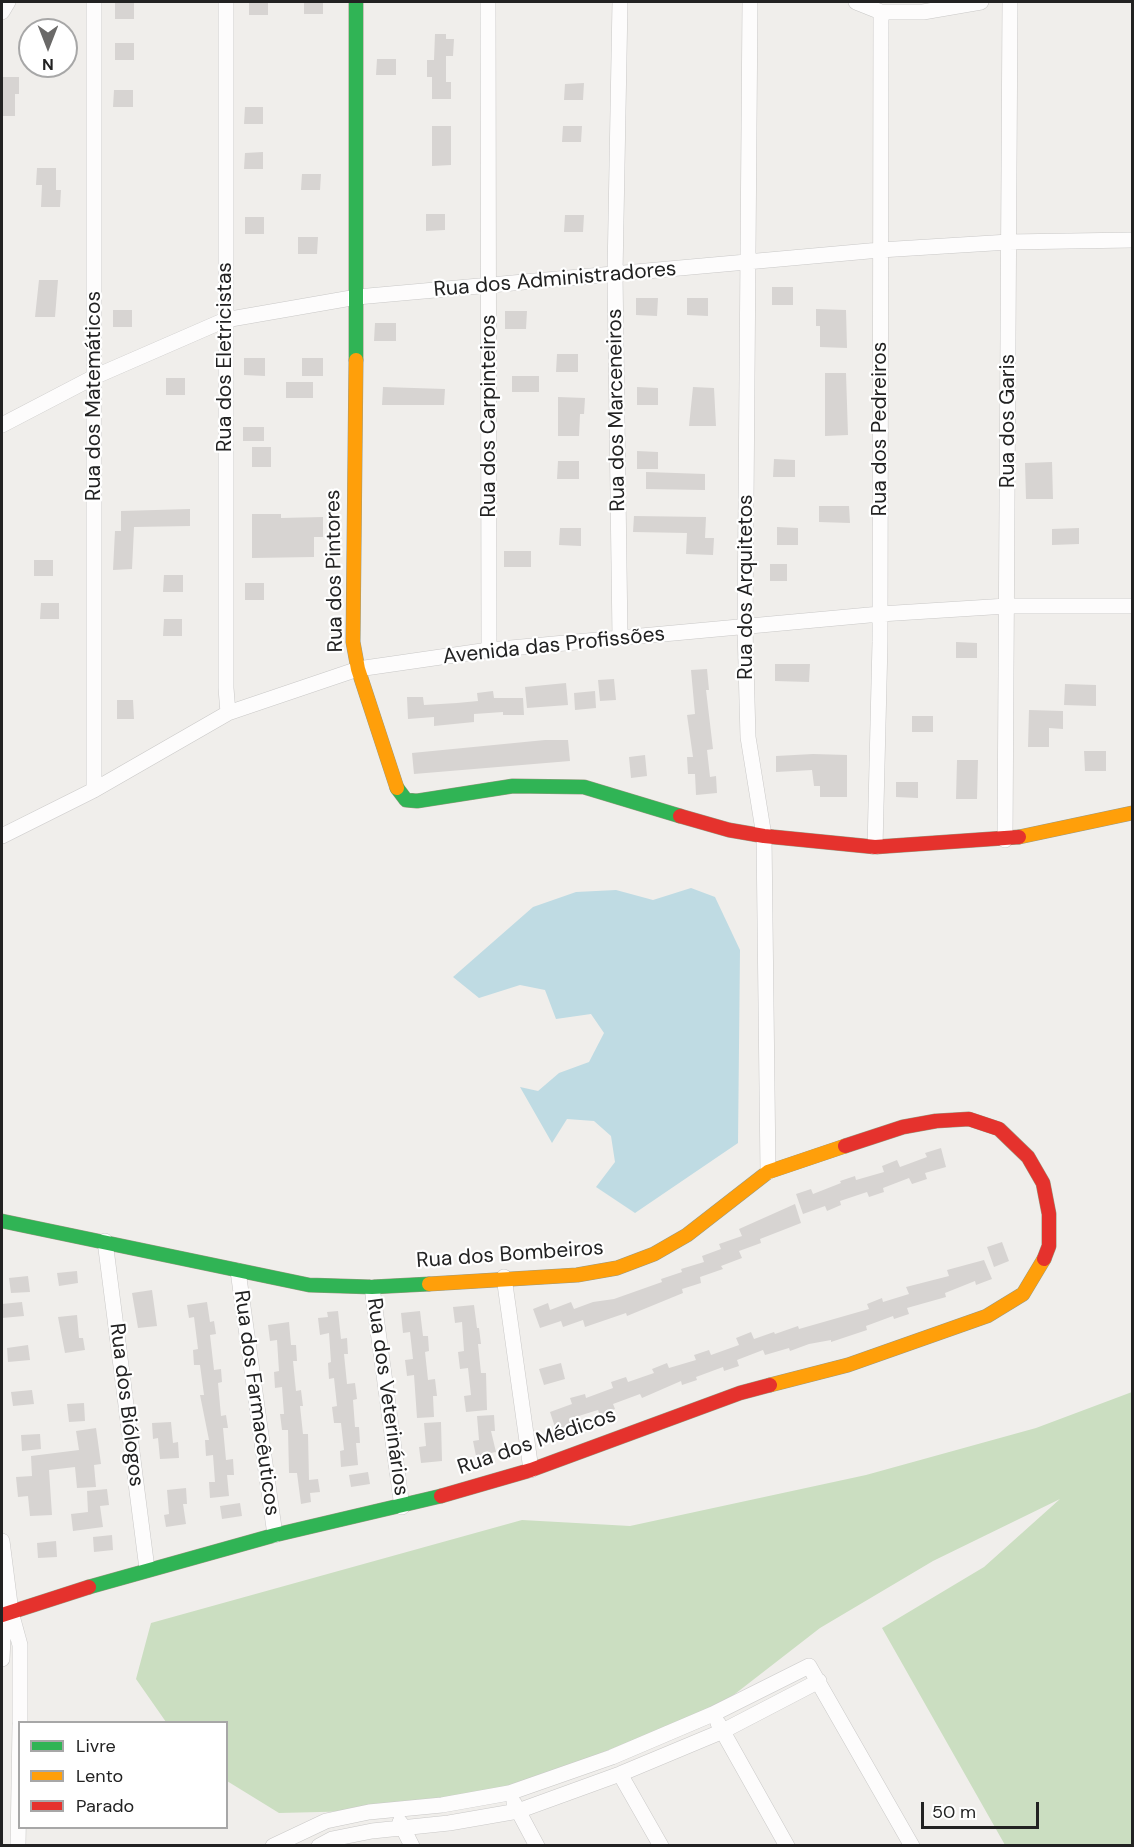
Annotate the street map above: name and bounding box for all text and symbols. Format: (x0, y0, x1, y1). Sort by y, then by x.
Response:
north arrow (18, 18, 78, 78)
text: N (42, 54, 54, 75)
street label: Rua dos Administradores (433, 257, 677, 303)
street label: Rua dos Eletricistas (212, 262, 238, 452)
street label: Rua dos Matemáticos (81, 291, 107, 501)
street label: Rua dos Marceneiros (603, 308, 631, 512)
street label: Rua dos Carpinteiros (476, 314, 502, 518)
street label: Rua dos Pedreiros (867, 342, 893, 516)
street label: Rua dos Garis (995, 354, 1021, 488)
street label: Rua dos Pintores (321, 489, 349, 653)
street label: Rua dos Arquitetos (733, 494, 759, 680)
street label: Avenida das Profissões (442, 622, 666, 670)
street label: Rua dos Bombeiros (416, 1236, 604, 1274)
street label: Rua dos Farmacêuticos (228, 1289, 284, 1517)
street label: Rua dos Veterinários (361, 1296, 413, 1498)
street label: Rua dos Biólogos (103, 1322, 149, 1488)
street label: Rua dos Médicos (454, 1403, 620, 1481)
legend (18, 1721, 228, 1829)
text: Livre (76, 1734, 116, 1758)
text: Lento (76, 1764, 123, 1788)
scale bar (924, 1790, 1042, 1828)
text: Parado (76, 1794, 134, 1818)
text: 50 m (932, 1800, 976, 1824)

